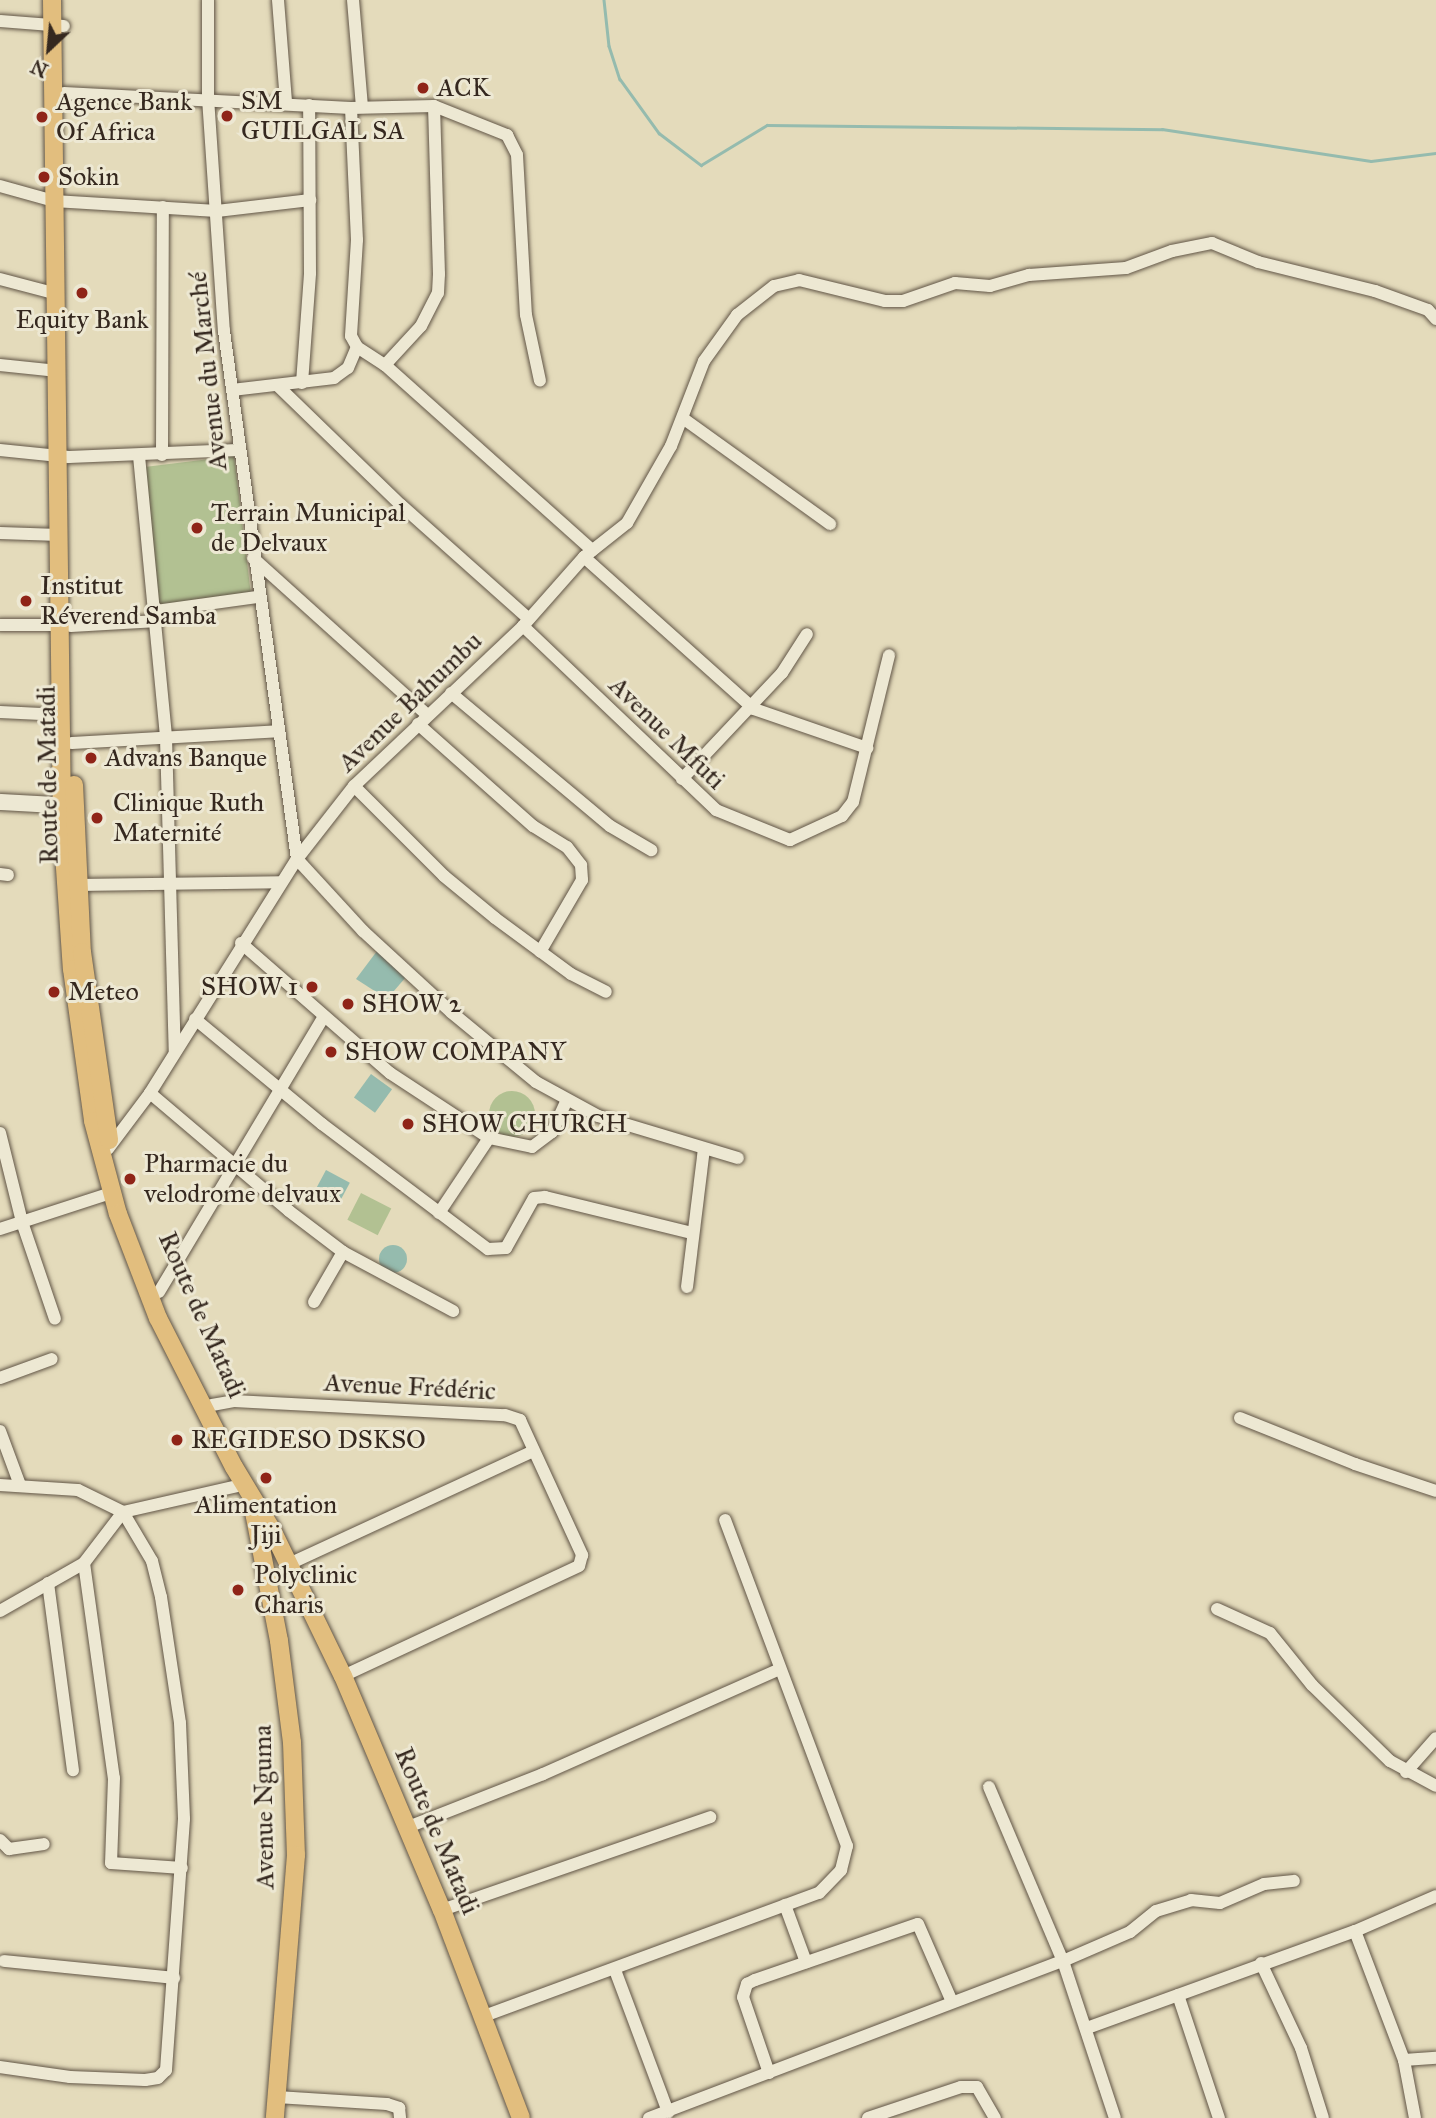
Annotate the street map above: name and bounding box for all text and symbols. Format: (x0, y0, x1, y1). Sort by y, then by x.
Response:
north arrow (14, 14, 84, 84)
text: N (27, 54, 52, 82)
place label: ACK (437, 72, 490, 104)
marker: ACK (415, 80, 431, 96)
place label: SM GUILGAL SA (241, 85, 405, 146)
place label: Agence Bank Of Africa (56, 86, 192, 148)
marker: SM GUILGAL SA (219, 108, 235, 124)
marker: Agence Bank Of Africa (34, 109, 50, 125)
place label: Sokin (58, 161, 119, 193)
marker: Sokin (36, 169, 52, 185)
street label: Avenue du Marché (182, 270, 234, 472)
marker: Equity Bank (74, 285, 90, 301)
place label: Equity Bank (15, 304, 149, 336)
place label: Terrain Municipal de Delvaux (211, 497, 405, 558)
marker: Terrain Municipal de Delvaux (189, 520, 205, 536)
place label: Institut Réverend Samba (40, 570, 216, 632)
marker: Institut Réverend Samba (18, 593, 34, 609)
street label: Avenue Bahumbu (332, 625, 488, 779)
street label: Avenue Mfuti (602, 670, 732, 796)
street label: Route de Matadi (31, 685, 65, 865)
place label: Advans Banque (105, 742, 267, 774)
marker: Advans Banque (83, 750, 99, 766)
place label: Clinique Ruth Maternité (113, 787, 264, 848)
marker: Clinique Ruth Maternité (87, 808, 107, 828)
place label: SHOW 1 (201, 971, 298, 1003)
place label: Meteo (68, 976, 139, 1008)
marker: SHOW 1 (304, 979, 320, 995)
marker: Meteo (46, 984, 62, 1000)
place label: SHOW 2 (362, 988, 462, 1020)
marker: SHOW 2 (340, 996, 356, 1012)
place label: SHOW COMPANY (345, 1036, 566, 1068)
marker: SHOW COMPANY (323, 1044, 339, 1060)
place label: SHOW CHURCH (422, 1108, 628, 1140)
marker: SHOW CHURCH (400, 1116, 416, 1132)
place label: Pharmacie du velodrome delvaux (144, 1148, 341, 1210)
marker: Pharmacie du velodrome delvaux (122, 1171, 138, 1187)
street label: Route de Matadi (151, 1227, 253, 1403)
street label: Avenue Frédéric (323, 1367, 497, 1407)
place label: REGIDESO DSKSO (191, 1424, 426, 1456)
marker: REGIDESO DSKSO (169, 1432, 185, 1448)
marker: Alimentation Jiji (258, 1470, 274, 1486)
place label: Alimentation Jiji (195, 1489, 337, 1550)
place label: Polyclinic Charis (254, 1559, 357, 1620)
marker: Polyclinic Charis (228, 1580, 248, 1600)
street label: Avenue Nguma (247, 1725, 281, 1889)
street label: Route de Matadi (388, 1743, 486, 1919)

